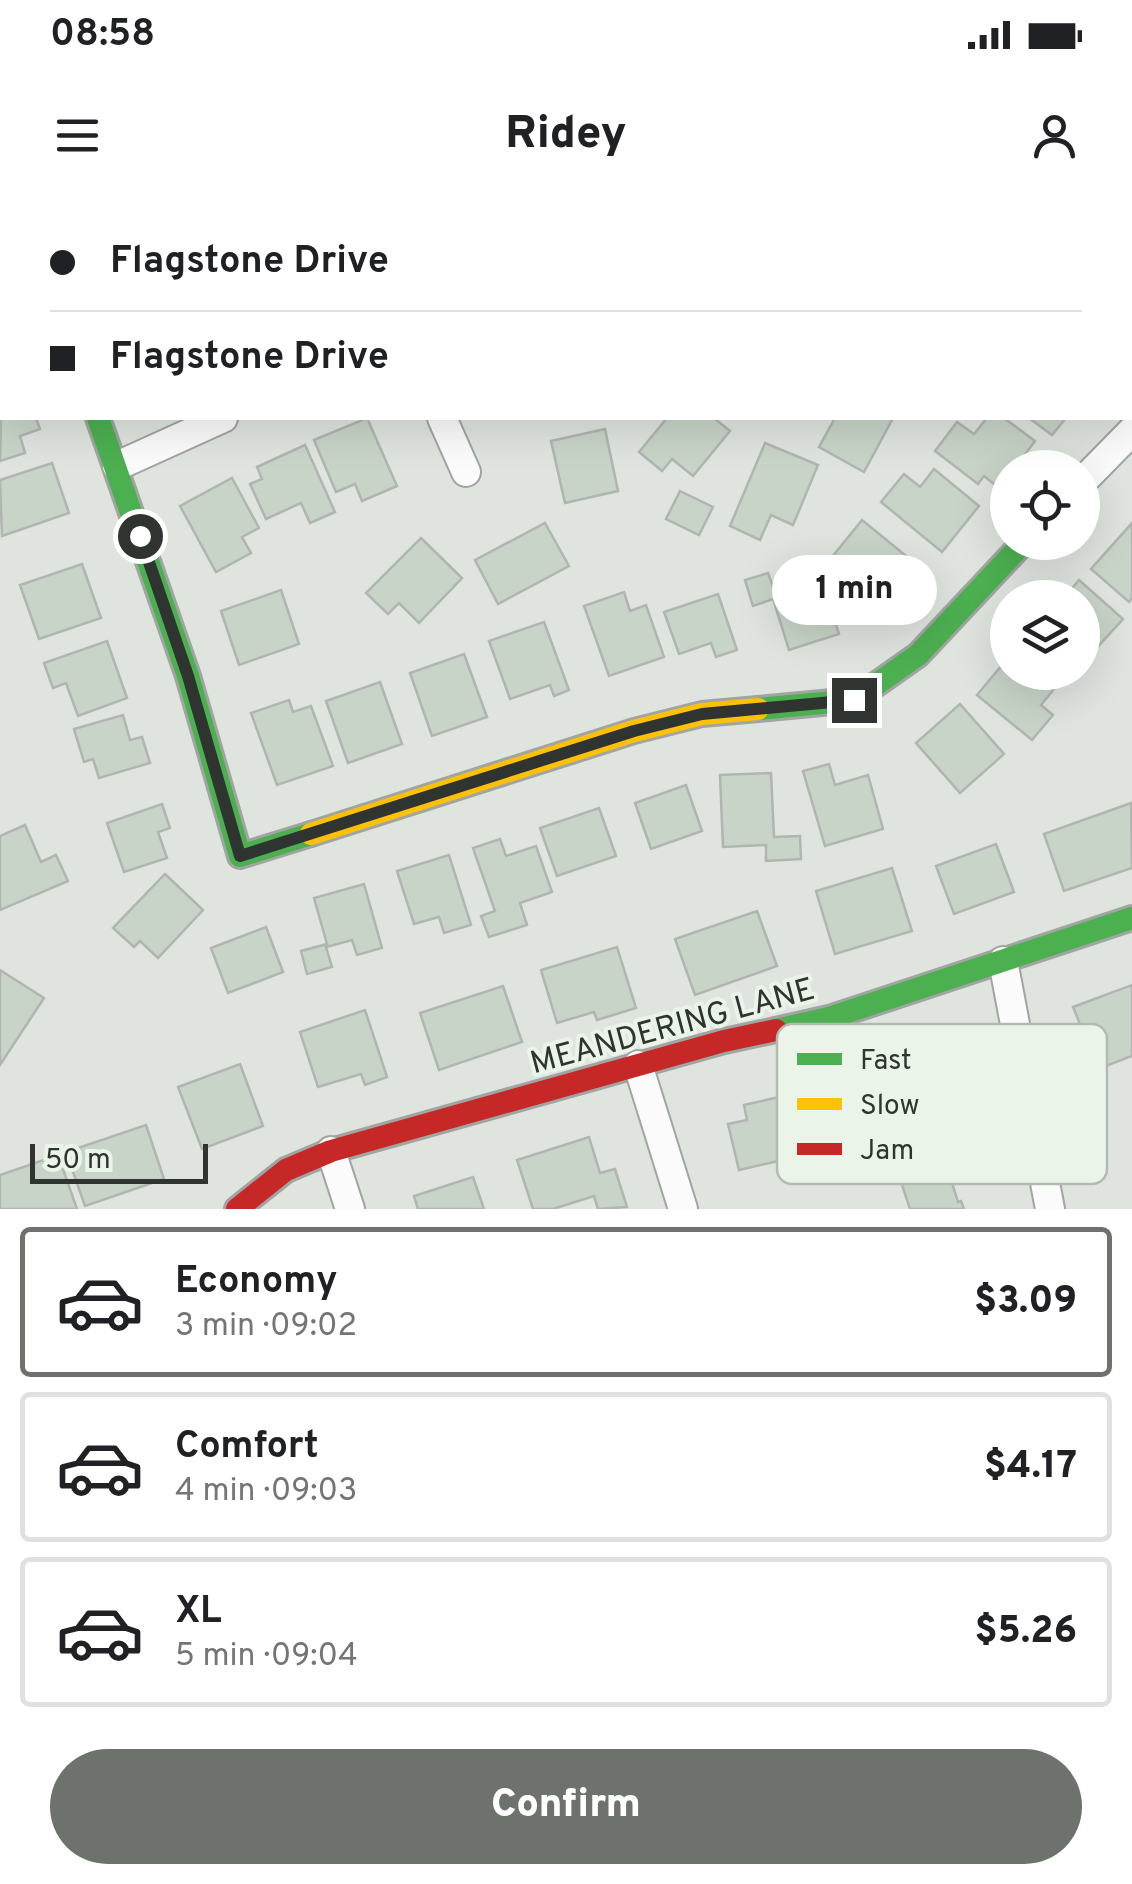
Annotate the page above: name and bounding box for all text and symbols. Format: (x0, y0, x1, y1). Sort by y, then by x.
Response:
text: 08:58 (50, 11, 155, 60)
text: Ridey (505, 107, 627, 164)
icon: menu (50, 108, 105, 163)
icon: person (1027, 108, 1082, 163)
text: Flagstone Drive (110, 238, 389, 287)
text: Flagstone Drive (110, 334, 389, 383)
map controls (990, 450, 1100, 690)
button: locate (990, 450, 1100, 560)
route start (118, 514, 163, 559)
callout: 1 min (772, 555, 936, 625)
text: 1 min (815, 570, 894, 610)
button: layers (990, 580, 1100, 690)
route end (832, 678, 877, 723)
street label: MEANDERING LANE (526, 971, 819, 1085)
legend (777, 1024, 1107, 1184)
text: Fast (860, 1044, 912, 1080)
text: Slow (860, 1089, 919, 1125)
text: Jam (860, 1134, 914, 1170)
scale bar (30, 1139, 208, 1184)
text: 50 m (45, 1143, 111, 1179)
icon: car (55, 1257, 145, 1347)
text: Economy (175, 1258, 337, 1307)
text: $3.09 (974, 1278, 1077, 1327)
text: 3 min · 09:02 (175, 1307, 357, 1347)
icon: car (55, 1422, 145, 1512)
text: Comfort (175, 1423, 319, 1472)
text: $4.17 (984, 1443, 1077, 1492)
text: 4 min · 09:03 (175, 1472, 357, 1512)
icon: car (55, 1587, 145, 1677)
text: XL (175, 1588, 222, 1637)
text: $5.26 (975, 1608, 1077, 1657)
text: 5 min · 09:04 (175, 1637, 358, 1677)
button: Confirm (50, 1749, 1082, 1864)

